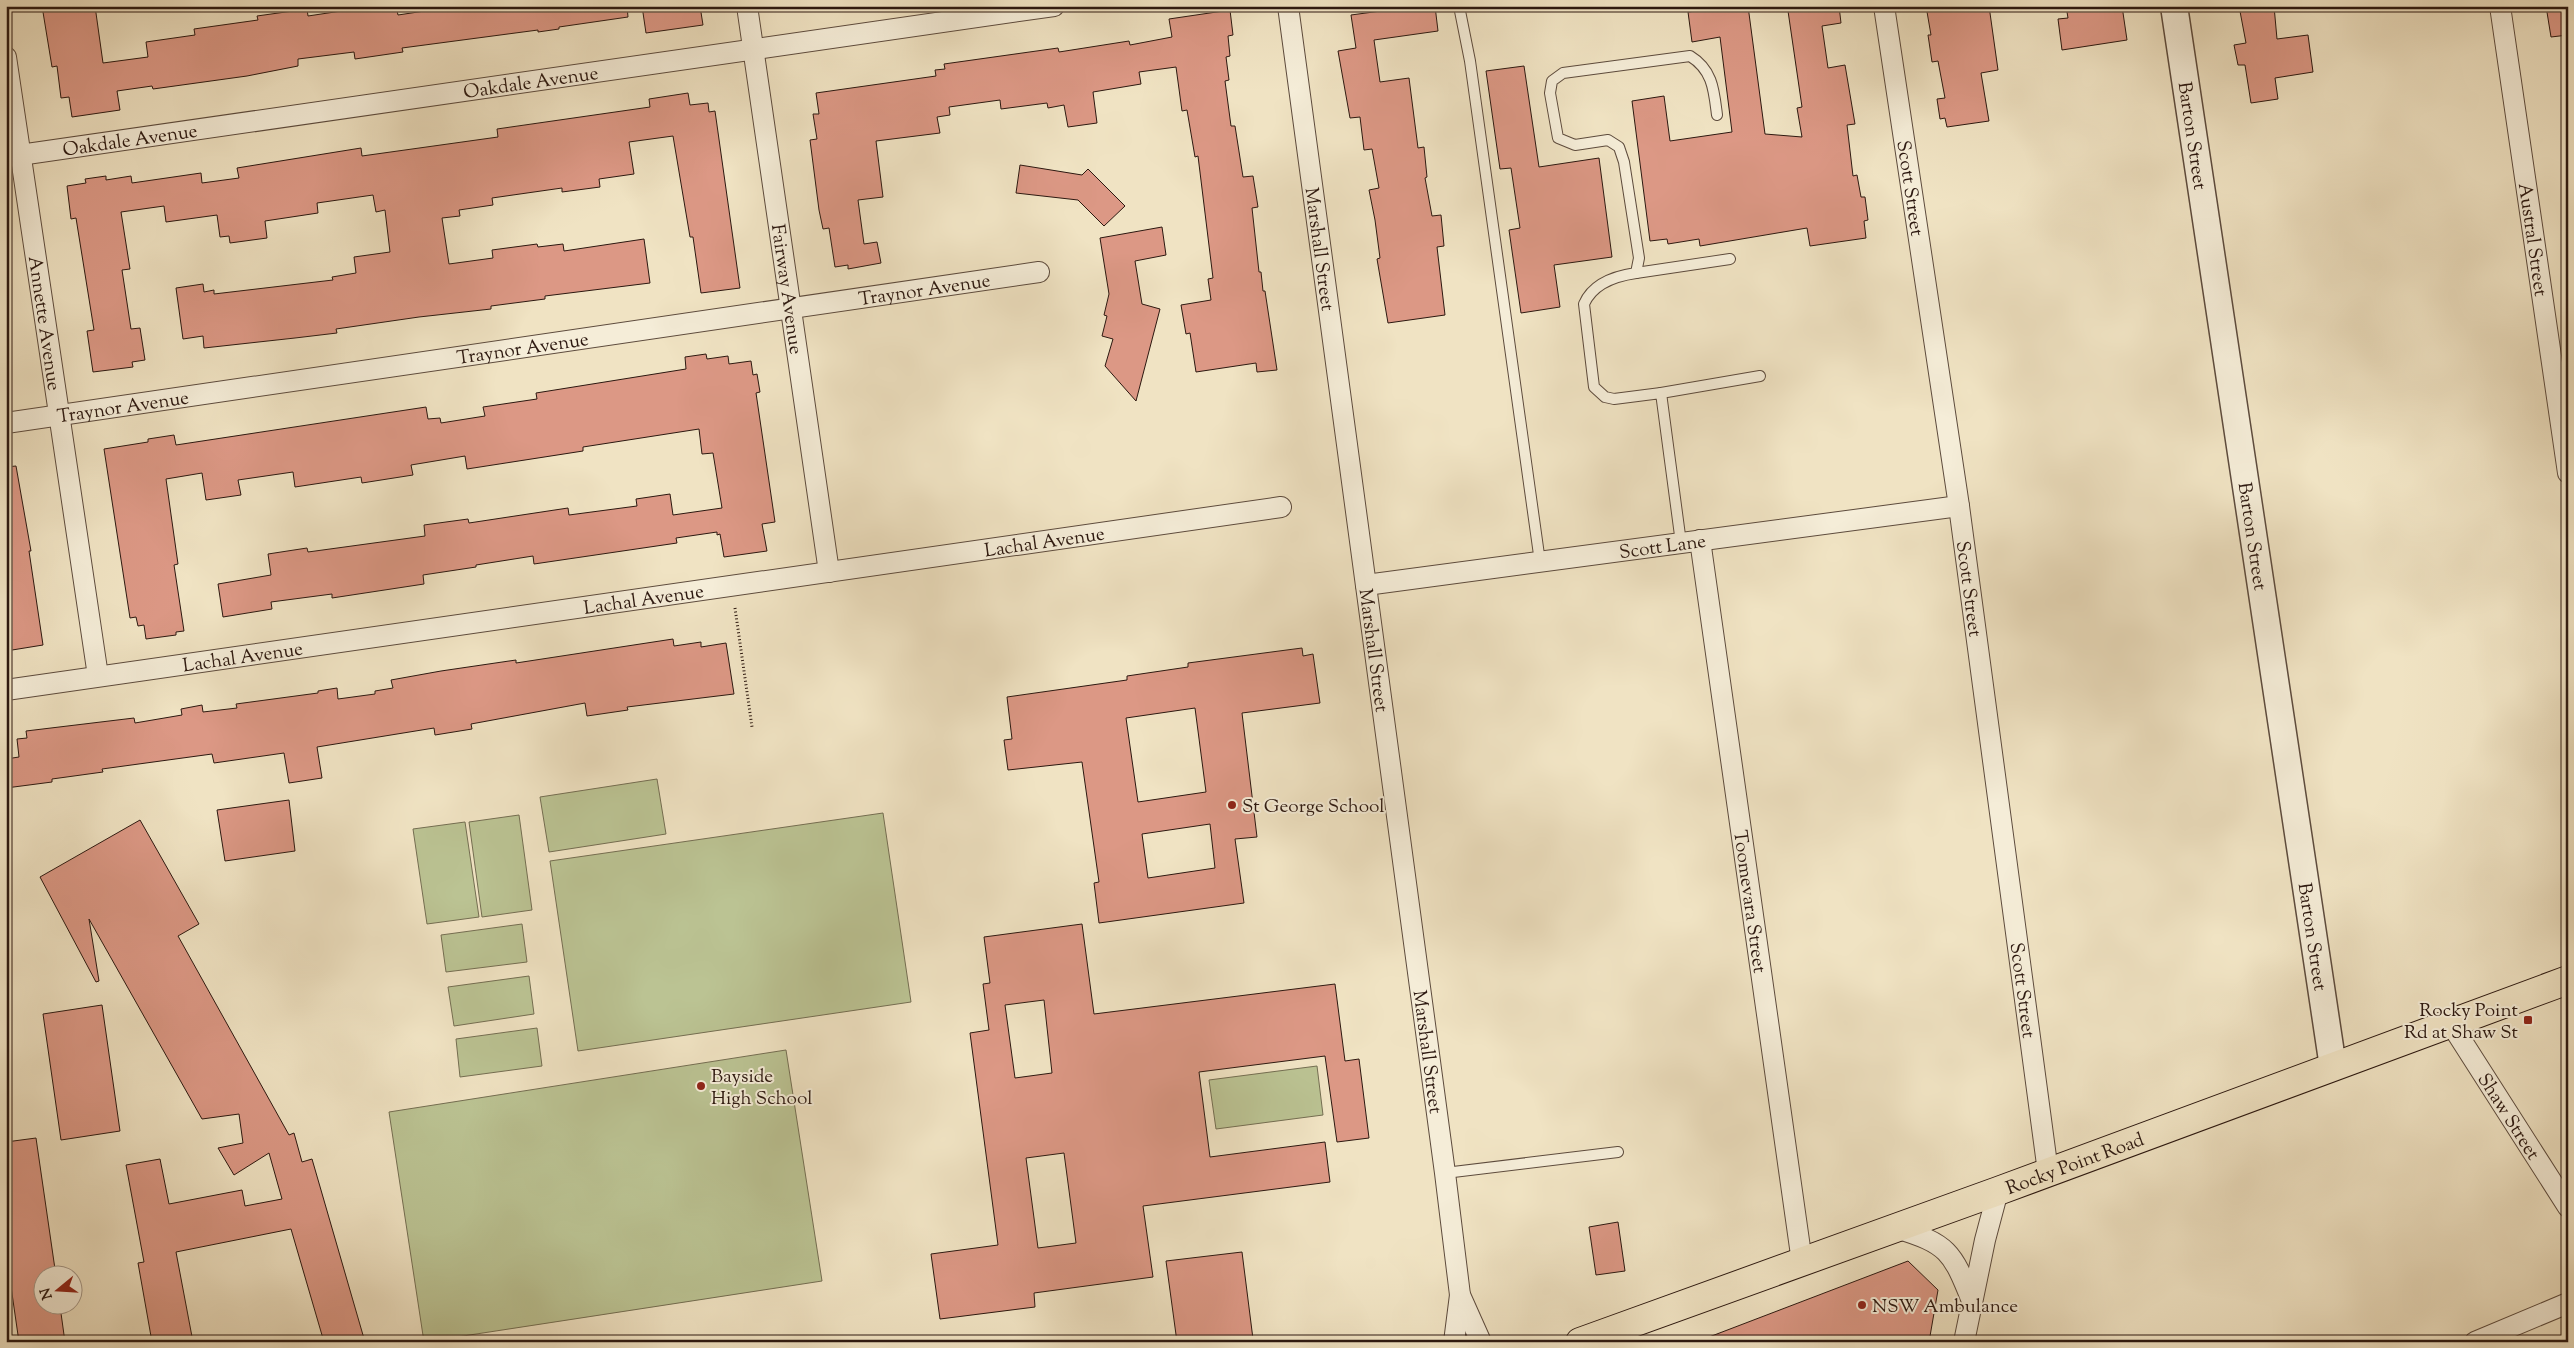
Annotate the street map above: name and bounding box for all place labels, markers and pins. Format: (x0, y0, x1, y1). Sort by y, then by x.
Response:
place label: St George School (1242, 794, 1385, 821)
marker: St George School (1226, 799, 1238, 811)
place label: Rocky Point Rd at Shaw St (2404, 998, 2518, 1047)
marker: Rocky Point Rd at Shaw St (2522, 1014, 2534, 1026)
place label: Bayside High School (711, 1064, 813, 1113)
marker: Bayside High School (695, 1080, 707, 1092)
place label: NSW Ambulance (1872, 1294, 2018, 1321)
marker: NSW Ambulance (1856, 1299, 1868, 1311)

